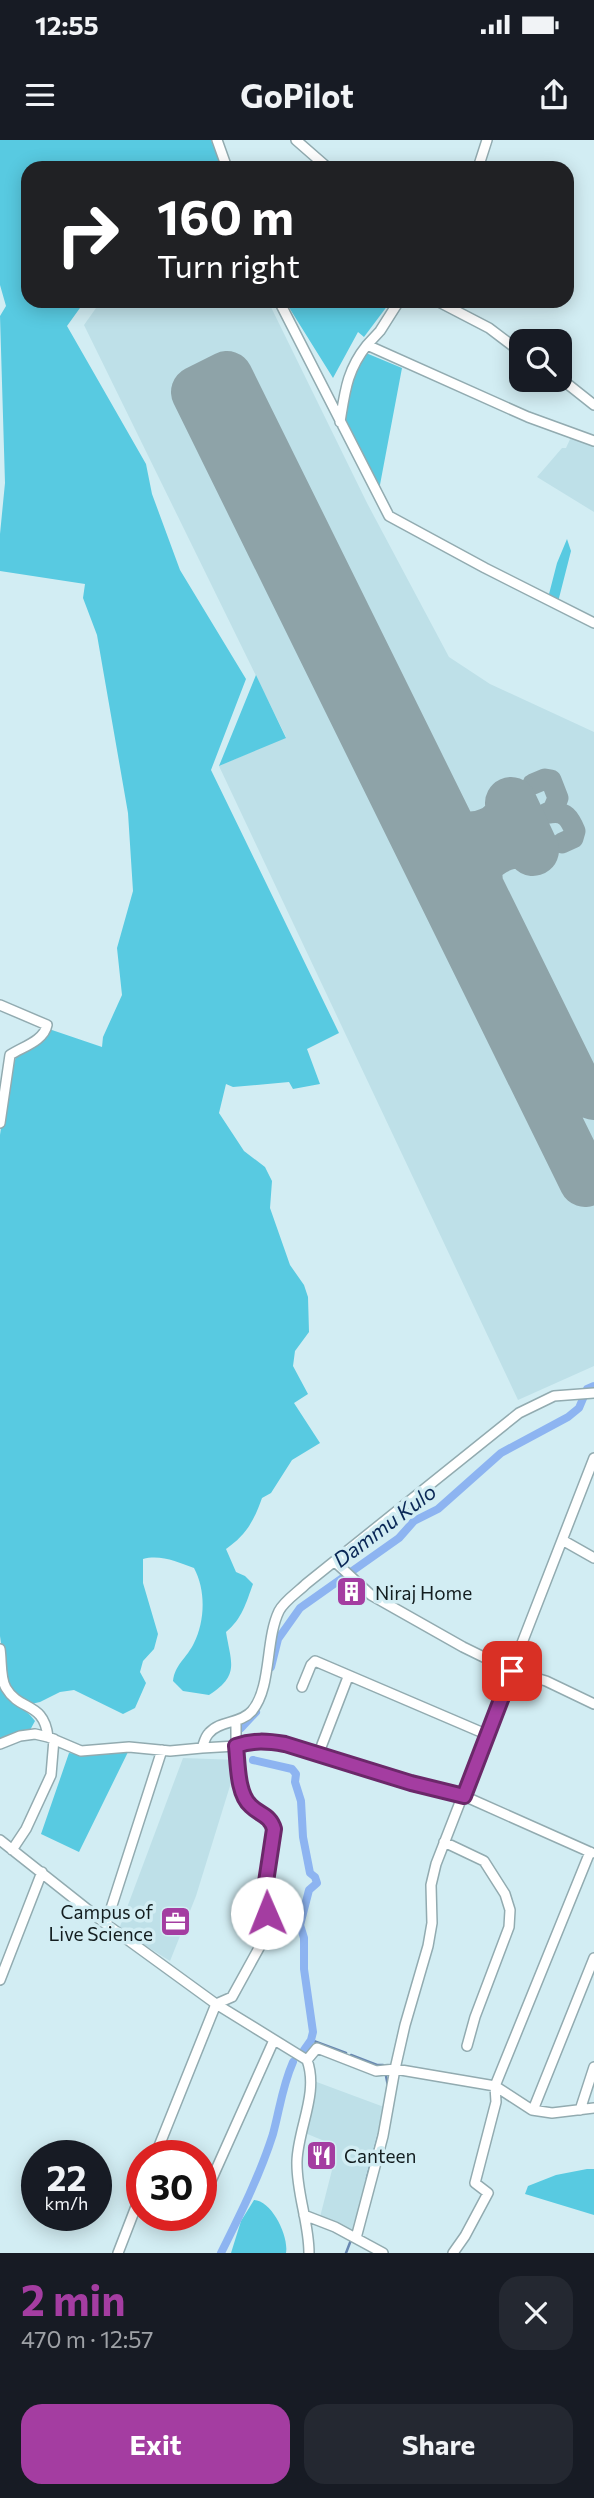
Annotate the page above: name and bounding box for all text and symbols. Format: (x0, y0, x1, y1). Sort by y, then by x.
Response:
text: 12:55 (35, 9, 99, 40)
text: GoPilot (240, 75, 354, 115)
icon: menu (21, 76, 59, 114)
icon: share (535, 76, 573, 114)
text: 160 m (157, 185, 294, 245)
icon: right (42, 189, 133, 280)
text: Turn right (157, 245, 300, 285)
map controls (509, 329, 572, 392)
button: search (509, 329, 572, 392)
water label: Dammu Kulo (328, 1478, 440, 1572)
building icon: Niraj Home (335, 1575, 369, 1609)
place label: Niraj Home (375, 1581, 472, 1604)
pin (482, 1641, 542, 1701)
icon: arrive (493, 1652, 531, 1690)
position arrow (230, 1876, 304, 1950)
place label: Campus of Live Science (48, 1900, 153, 1945)
office icon: Campus of Live Science (159, 1905, 193, 1939)
restaurant icon: Canteen (304, 2138, 338, 2172)
speed limit sign: 30 (126, 2140, 217, 2231)
place label: Canteen (344, 2144, 416, 2167)
text: 22 (47, 2155, 86, 2198)
text: km/h (45, 2192, 88, 2214)
text: 2 min (21, 2273, 126, 2325)
button: close (499, 2276, 573, 2350)
text: 470 m · 12:57 (21, 2325, 154, 2353)
button: Exit (21, 2404, 290, 2484)
button: Share (304, 2404, 573, 2484)

